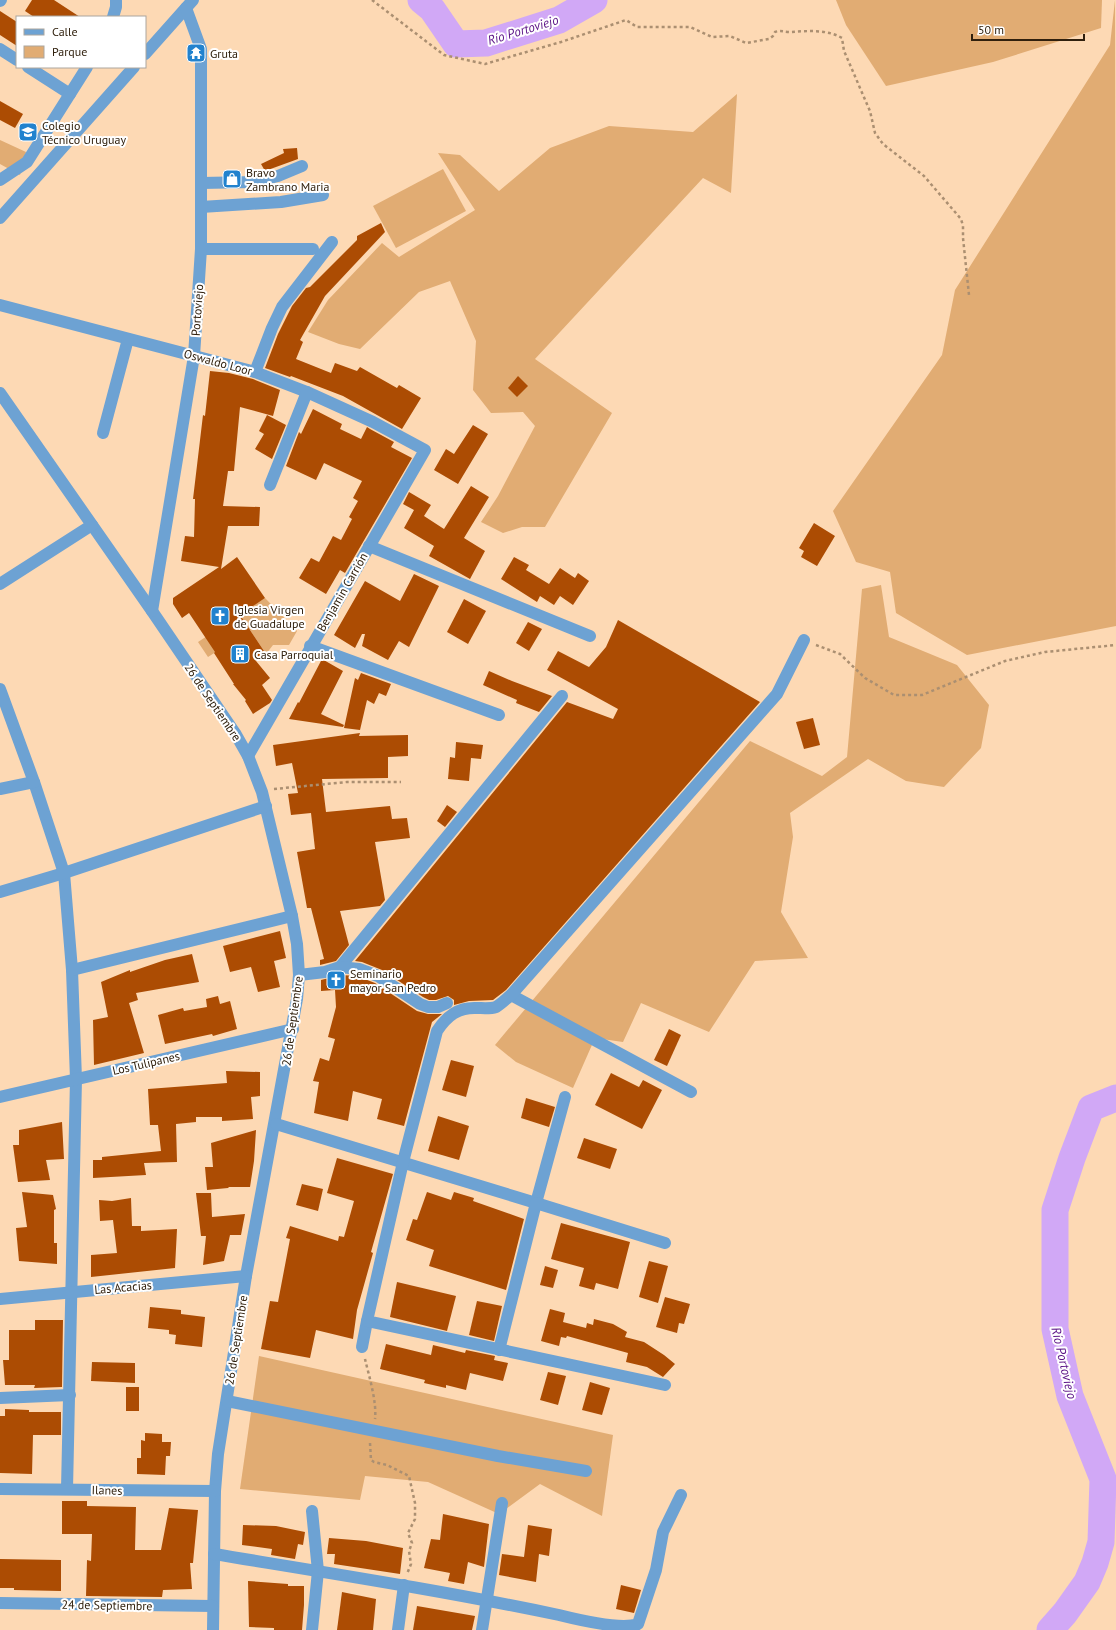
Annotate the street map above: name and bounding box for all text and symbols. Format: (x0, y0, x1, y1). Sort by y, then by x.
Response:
water label: Río Portoviejo (485, 11, 561, 49)
legend (16, 16, 146, 68)
scale bar (972, 16, 1084, 42)
text: 50 m (978, 22, 1004, 37)
text: Calle (52, 24, 78, 39)
temple icon: Gruta (185, 42, 207, 64)
text: Parque (52, 44, 87, 59)
place label: Gruta (210, 46, 238, 61)
place label: Colegio Técnico Uruguay (42, 118, 127, 147)
school or university icon: Colegio Técnico Uruguay (17, 121, 39, 143)
place label: Bravo Zambrano Maria (246, 165, 329, 194)
shop icon: Bravo Zambrano Maria (221, 168, 243, 190)
street label: Portoviejo (188, 283, 206, 337)
street label: Oswaldo Loor (182, 346, 254, 378)
street label: Benjamin Carrión (313, 550, 371, 634)
place label: Iglesia Virgen de Guadalupe (234, 602, 305, 631)
church icon: Iglesia Virgen de Guadalupe (209, 605, 231, 627)
building icon: Casa Parroquial (229, 643, 251, 665)
place label: Casa Parroquial (254, 647, 334, 662)
street label: 26 de Septiembre (181, 660, 245, 744)
place label: Seminario mayor San Pedro (350, 966, 436, 995)
church icon: Seminario mayor San Pedro (325, 969, 347, 991)
street label: 26 de Septiembre (278, 975, 306, 1067)
street label: Los Tulipanes (111, 1048, 181, 1078)
street label: Las Acacias (94, 1277, 152, 1297)
street label: 26 de Septiembre (221, 1294, 251, 1386)
water label: Río Portoviejo (1047, 1325, 1081, 1401)
street label: Ilanes (92, 1482, 122, 1498)
street label: 24 de Septiembre (61, 1597, 153, 1613)

